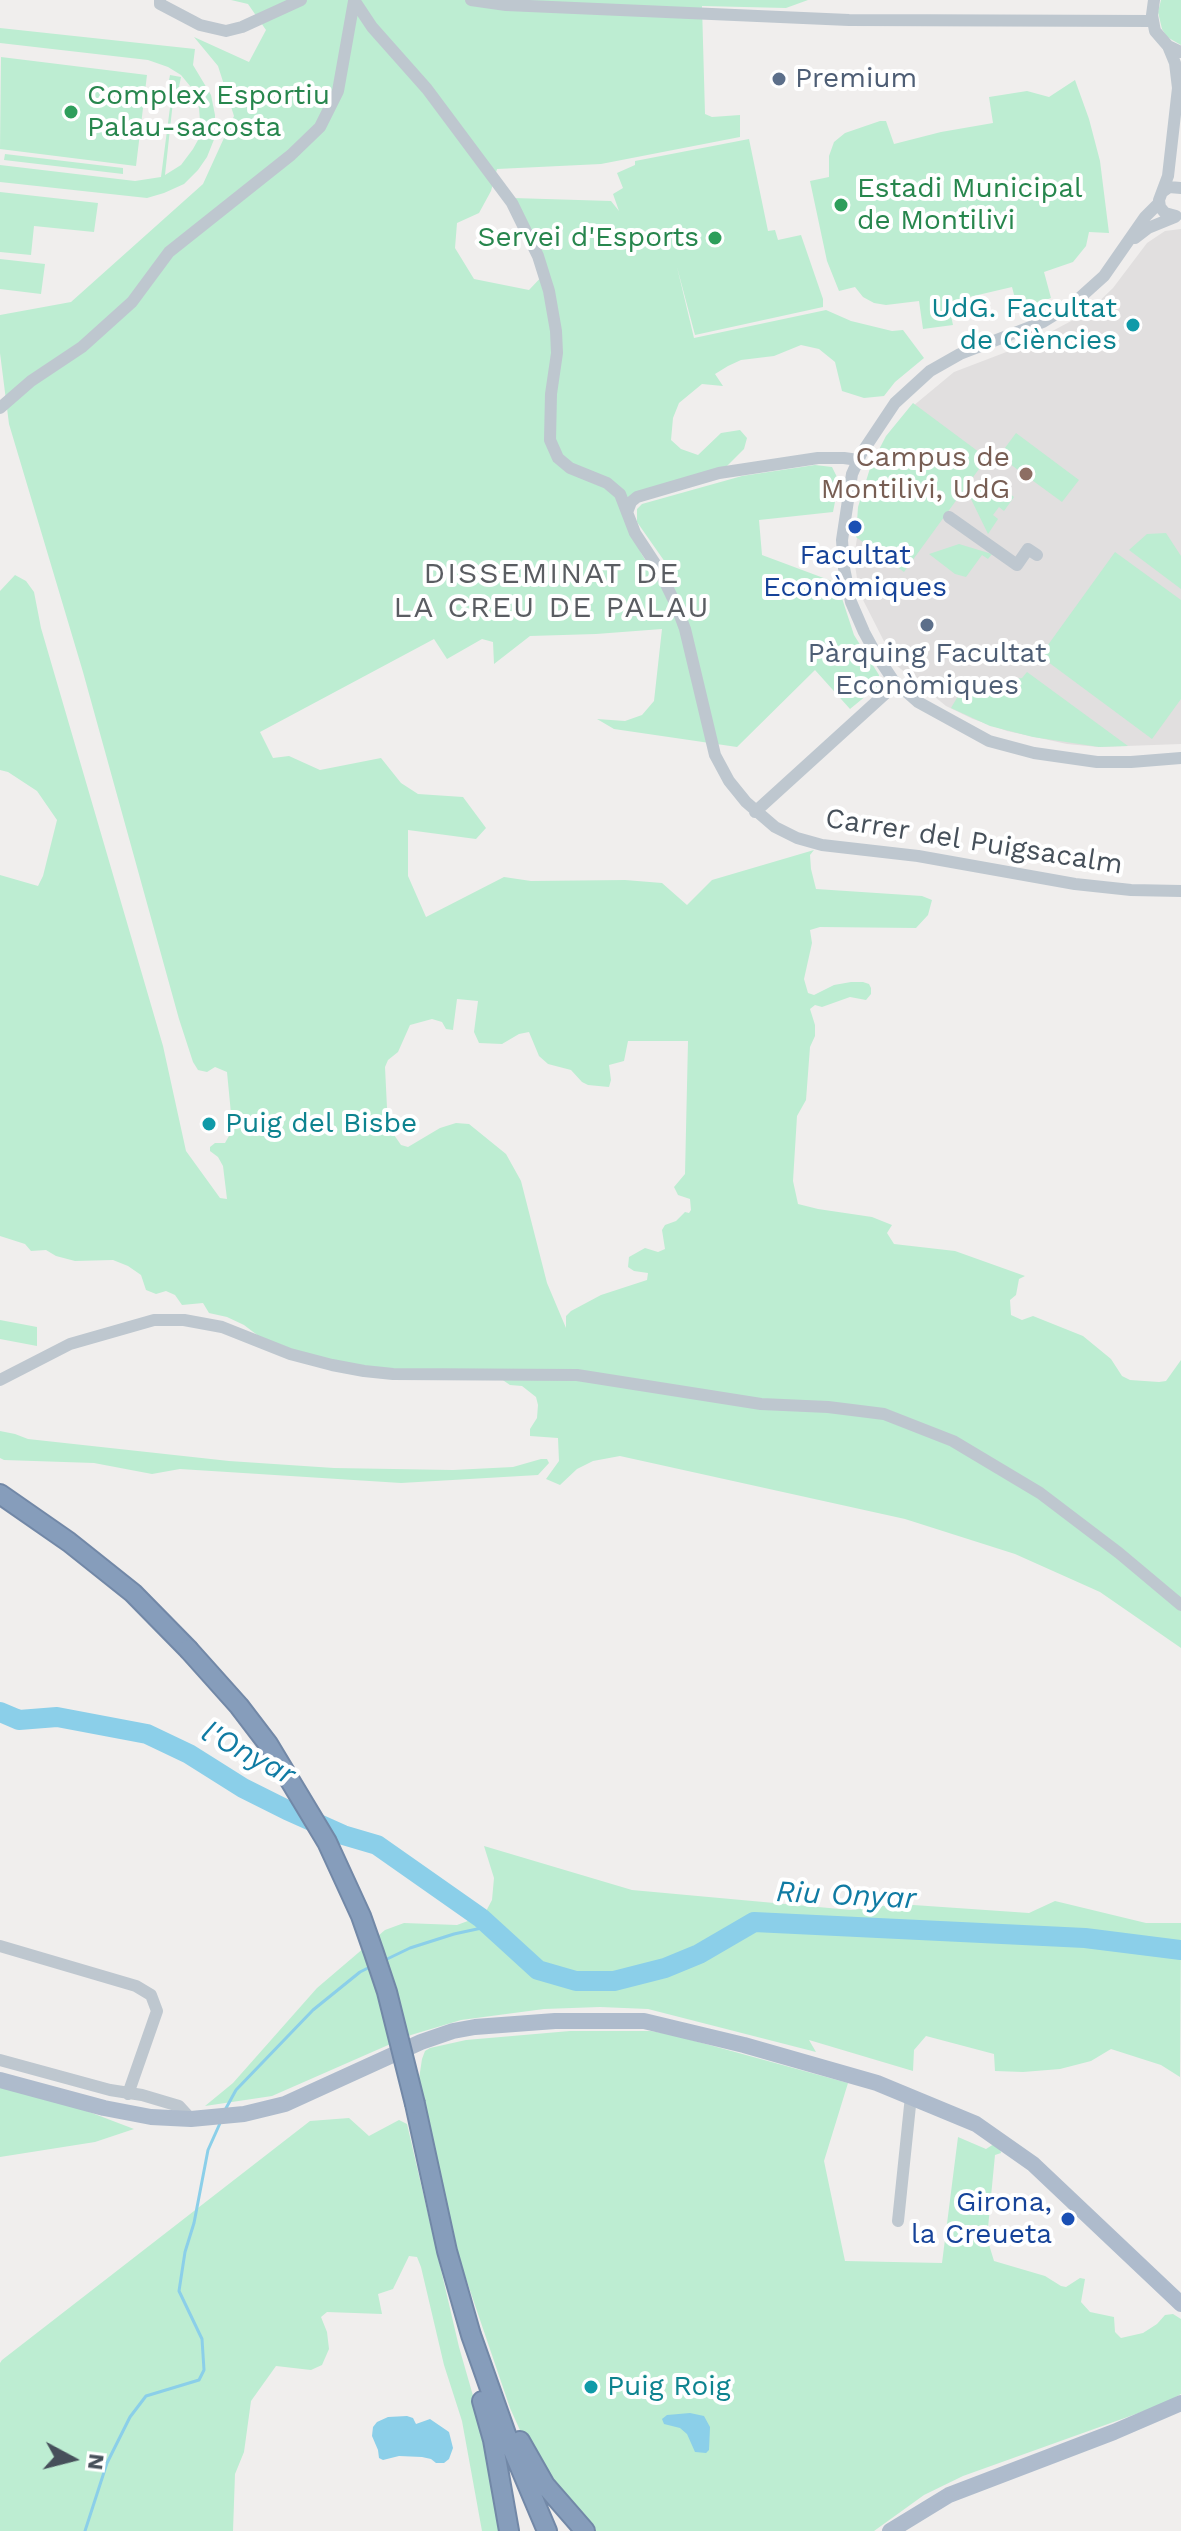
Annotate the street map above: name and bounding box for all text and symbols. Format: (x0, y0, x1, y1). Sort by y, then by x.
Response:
place label: Premium (795, 62, 917, 96)
marker: Premium (770, 70, 788, 88)
place label: Complex Esportiu Palau-sacosta (87, 79, 330, 145)
marker: Complex Esportiu Palau-sacosta (62, 103, 80, 121)
place label: Estadi Municipal de Montilivi (857, 172, 1083, 238)
marker: Estadi Municipal de Montilivi (832, 196, 850, 214)
place label: Servei d'Esports (478, 221, 699, 255)
marker: Servei d'Esports (706, 229, 724, 247)
place label: UdG. Facultat de Ciències (931, 292, 1117, 358)
marker: UdG. Facultat de Ciències (1124, 316, 1142, 334)
place label: Campus de Montilivi, UdG (821, 441, 1010, 507)
marker: Campus de Montilivi, UdG (1017, 465, 1035, 483)
marker: Facultat Econòmiques (846, 518, 864, 536)
place label: Facultat Econòmiques (763, 539, 947, 605)
district label: DISSEMINAT DE LA CREU DE PALAU (393, 556, 711, 626)
marker: Pàrquing Facultat Econòmiques (918, 616, 936, 634)
place label: Pàrquing Facultat Econòmiques (807, 637, 1047, 703)
street label: Carrer del Puigsacalm (823, 802, 1125, 882)
place label: Puig del Bisbe (225, 1107, 417, 1141)
marker: Puig del Bisbe (200, 1115, 218, 1133)
water label: l'Onyar (195, 1714, 301, 1794)
water label: Riu Onyar (775, 1874, 917, 1918)
place label: Girona, la Creueta (911, 2186, 1052, 2252)
marker: Girona, la Creueta (1059, 2210, 1077, 2228)
place label: Puig Roig (607, 2370, 731, 2404)
marker: Puig Roig (582, 2378, 600, 2396)
north arrow (32, 2419, 112, 2499)
text: N (83, 2452, 110, 2472)

